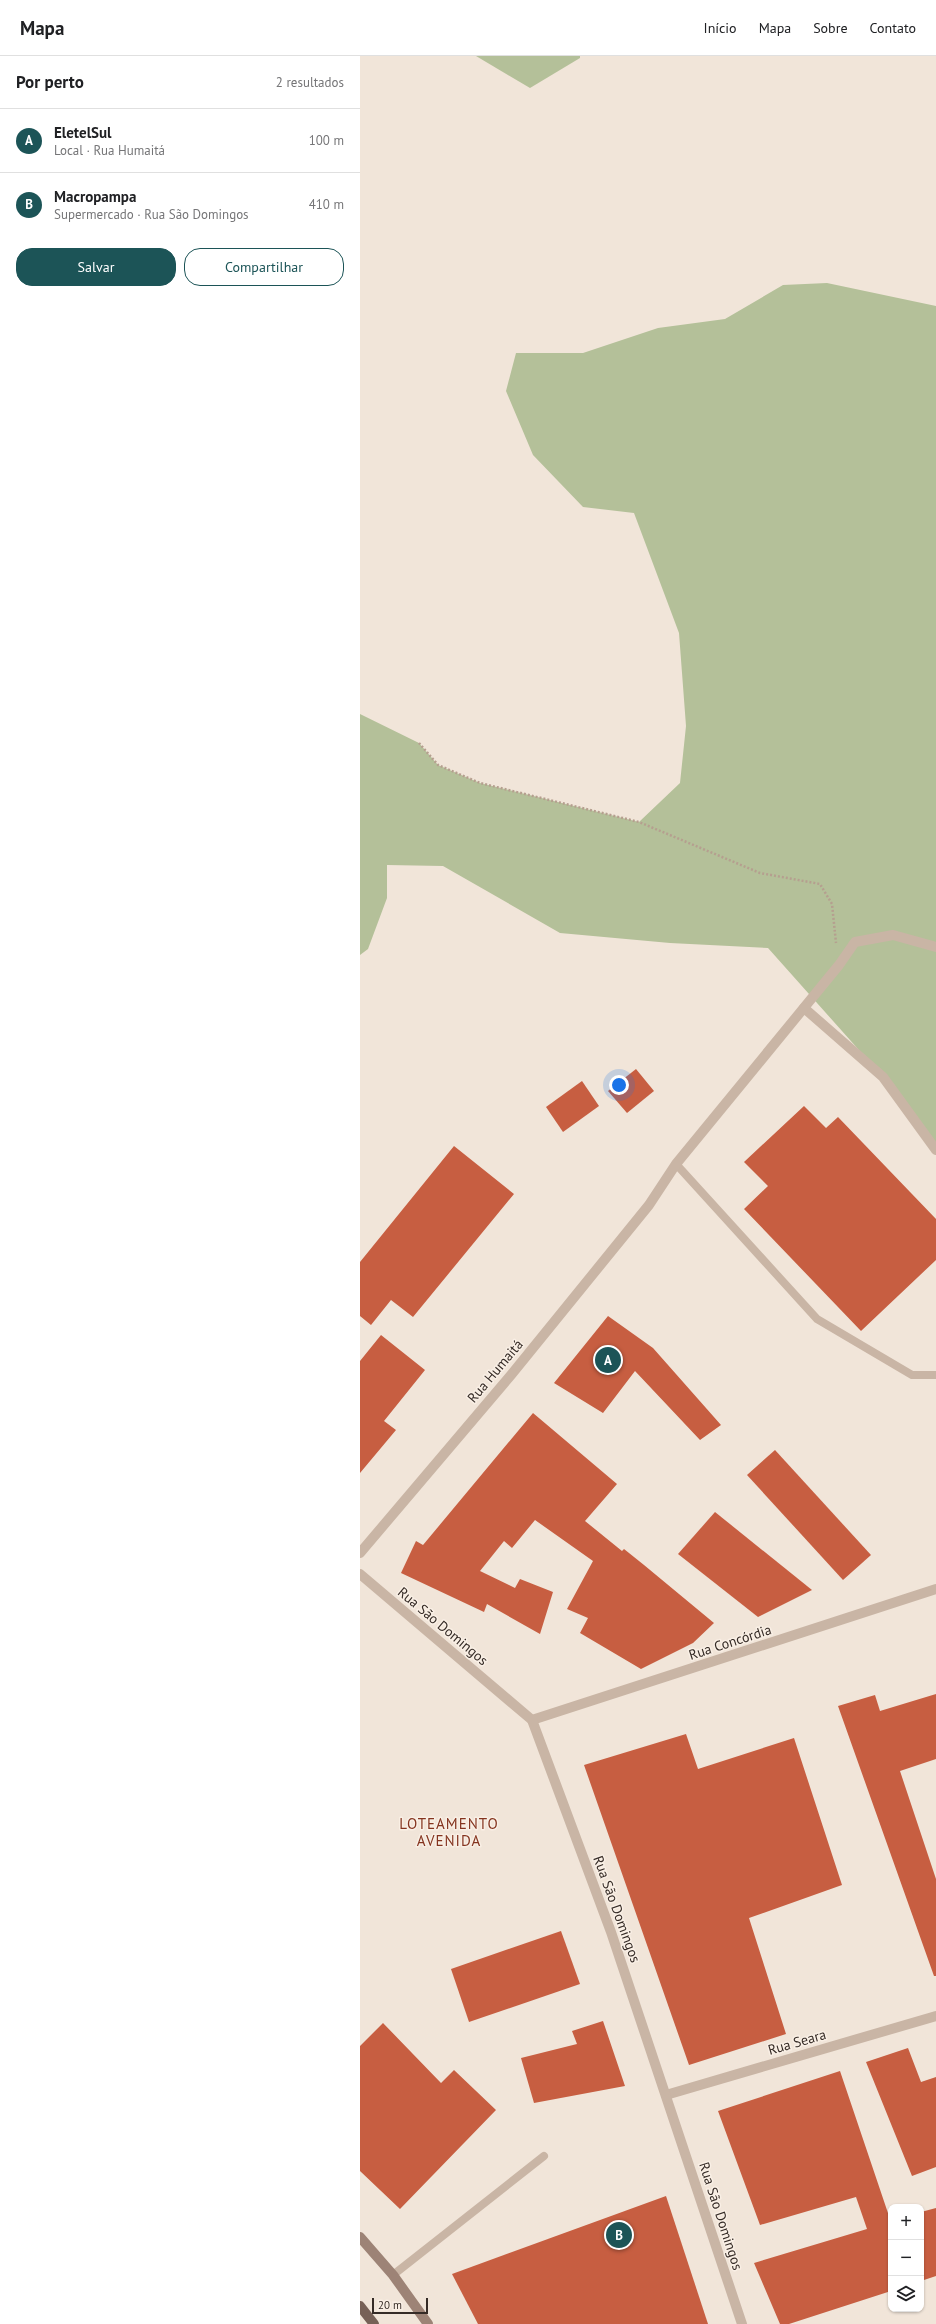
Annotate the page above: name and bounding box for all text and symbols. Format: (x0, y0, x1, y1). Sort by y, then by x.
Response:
text: Mapa (20, 16, 64, 40)
text: Início (704, 19, 737, 37)
text: Mapa (759, 19, 791, 37)
text: Sobre (813, 19, 848, 37)
text: Contato (870, 19, 916, 37)
text: Por perto (16, 71, 84, 93)
text: 2 resultados (276, 74, 344, 91)
text: EletelSul (54, 123, 111, 142)
text: A (25, 132, 33, 149)
text: 100 m (309, 132, 344, 149)
text: Local · Rua Humaitá (54, 142, 165, 159)
text: Macropampa (54, 187, 136, 206)
text: B (25, 196, 33, 213)
text: 410 m (309, 196, 344, 213)
text: Supermercado · Rua São Domingos (54, 206, 249, 223)
button: Salvar (16, 248, 176, 286)
button: Compartilhar (184, 248, 344, 286)
your location (609, 1075, 629, 1095)
street label: Rua Humaitá (463, 1336, 527, 1406)
pin: A (595, 1345, 621, 1375)
street label: Rua São Domingos (394, 1583, 492, 1669)
street label: Rua Concórdia (687, 1620, 774, 1664)
district label: LOTEAMENTO AVENIDA (399, 1814, 499, 1850)
street label: Rua São Domingos (589, 1853, 645, 1965)
street label: Rua Seara (766, 2025, 828, 2059)
street label: Rua São Domingos (695, 2160, 747, 2272)
map controls (888, 2204, 924, 2312)
button: + (888, 2204, 924, 2240)
pin: B (606, 2220, 632, 2250)
button: − (888, 2240, 924, 2276)
button: layers (888, 2276, 924, 2312)
scale bar (372, 2296, 428, 2315)
text: 20 m (378, 2298, 402, 2312)

